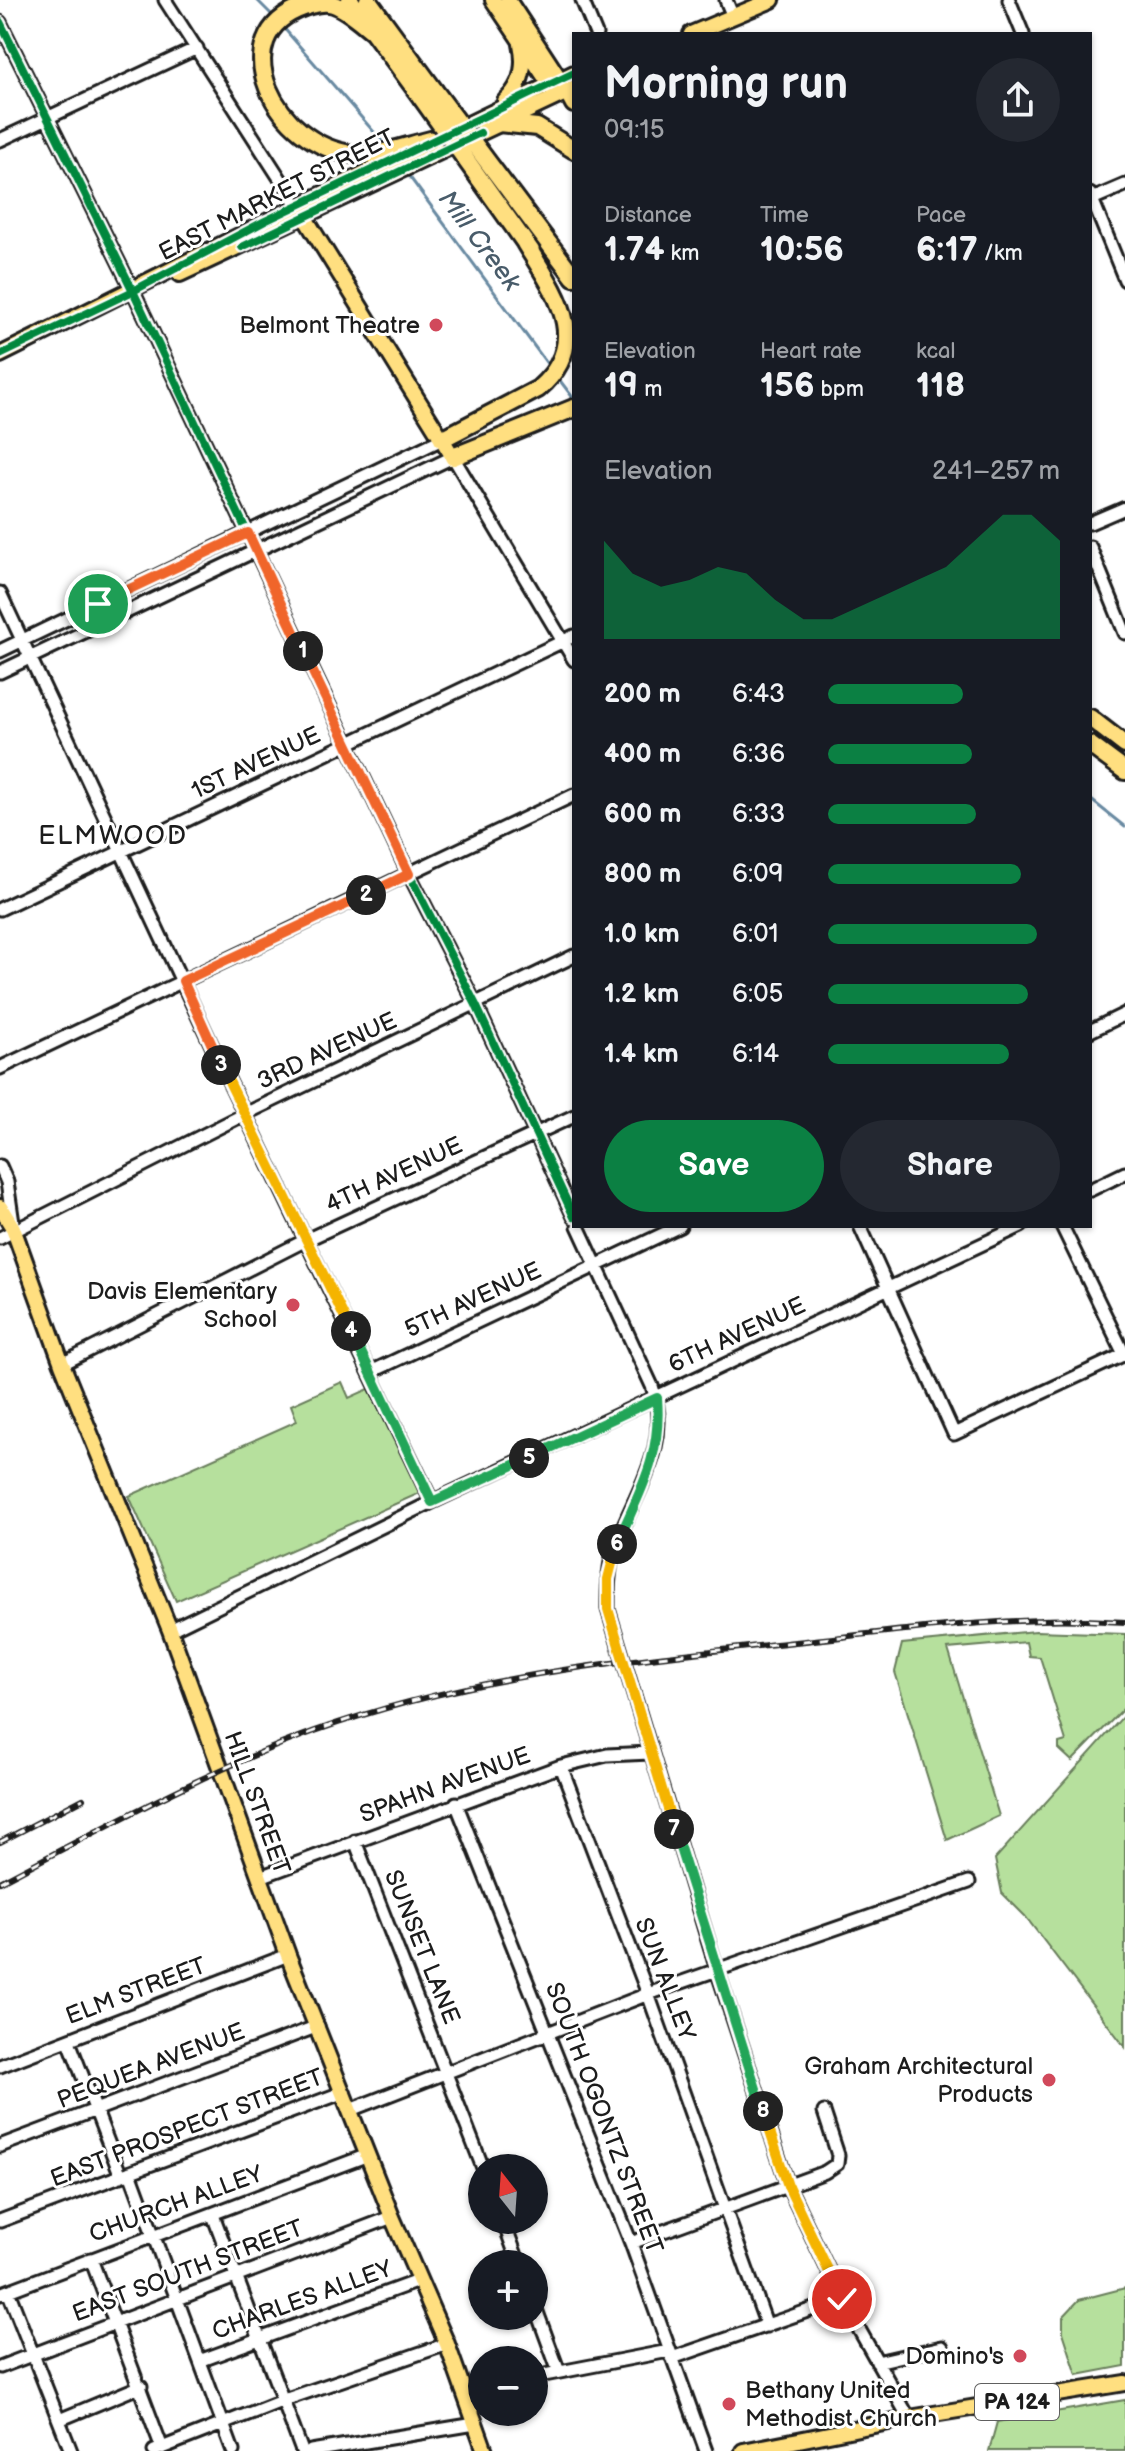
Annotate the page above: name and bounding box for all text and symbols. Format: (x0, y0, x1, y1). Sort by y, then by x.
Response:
text: Morning run (604, 58, 848, 111)
button: share (976, 58, 1060, 142)
text: 09:15 (604, 115, 665, 146)
street label: EAST MARKET STREET (154, 123, 400, 267)
water label: Mill Creek (431, 185, 528, 298)
text: Distance (604, 202, 692, 229)
text: Time (760, 202, 809, 229)
text: Pace (916, 202, 966, 229)
text: 1.74 (604, 229, 665, 270)
text: 10:56 (760, 229, 844, 270)
text: 6:17 (916, 229, 978, 270)
text: km (665, 240, 700, 267)
text: /km (978, 240, 1023, 267)
place label: Belmont Theatre (239, 311, 420, 340)
marker: Belmont Theatre (427, 316, 445, 334)
text: Elevation (604, 338, 696, 365)
text: Heart rate (760, 338, 862, 365)
text: kcal (916, 338, 955, 365)
text: 19 (604, 365, 638, 406)
text: 156 (760, 365, 815, 406)
text: 118 (916, 365, 965, 406)
text: m (638, 376, 662, 403)
text: bpm (815, 376, 864, 403)
text: Elevation (604, 456, 712, 487)
text: 241–257 m (932, 456, 1060, 487)
pin (64, 570, 132, 638)
icon: arrive (76, 582, 120, 626)
pin: 1 (283, 631, 323, 671)
text: 1 (298, 637, 308, 664)
text: 200 m (604, 679, 681, 710)
text: 6:43 (732, 679, 785, 710)
street label: 1ST AVENUE (187, 720, 325, 806)
text: 400 m (604, 739, 681, 770)
text: 6:36 (732, 739, 785, 770)
text: 600 m (604, 799, 681, 830)
text: 6:33 (732, 799, 785, 830)
district label: ELMWOOD (38, 821, 188, 852)
text: 800 m (604, 859, 681, 890)
text: 6:09 (732, 859, 783, 890)
pin: 2 (346, 875, 386, 915)
text: 2 (359, 881, 373, 908)
text: 1.0 km (604, 919, 680, 950)
text: 6:01 (732, 919, 779, 950)
text: 1.2 km (604, 979, 679, 1010)
text: 6:05 (732, 979, 783, 1010)
street label: 3RD AVENUE (253, 1006, 401, 1096)
text: 1.4 km (604, 1039, 679, 1070)
text: 6:14 (732, 1039, 779, 1070)
pin: 3 (201, 1045, 241, 1085)
text: 3 (215, 1051, 227, 1078)
button: Save (604, 1120, 824, 1212)
button: Share (840, 1120, 1060, 1212)
street label: 4TH AVENUE (321, 1131, 467, 1219)
street label: 5TH AVENUE (400, 1256, 546, 1344)
place label: Davis Elementary School (87, 1277, 277, 1334)
street label: 6TH AVENUE (664, 1291, 810, 1379)
marker: Davis Elementary School (284, 1296, 302, 1314)
pin: 4 (331, 1311, 371, 1351)
text: 4 (345, 1317, 357, 1344)
pin: 5 (509, 1438, 549, 1478)
text: 5 (523, 1444, 535, 1471)
pin: 6 (597, 1524, 637, 1564)
text: 6 (610, 1530, 624, 1557)
street label: HILL STREET (218, 1727, 297, 1879)
street label: SPAHN AVENUE (356, 1741, 534, 1829)
pin: 7 (654, 1809, 694, 1849)
text: 7 (668, 1815, 680, 1842)
street label: SUNSET LANE (378, 1866, 466, 2028)
street label: SUN ALLEY (628, 1914, 702, 2045)
street label: ELM STREET (62, 1951, 211, 2031)
street label: SOUTH OGONTZ STREET (539, 1978, 669, 2258)
street label: PEQUEA AVENUE (53, 2017, 249, 2115)
place label: Graham Architectural Products (804, 2052, 1033, 2109)
street label: EAST PROSPECT STREET (46, 2062, 328, 2194)
marker: Graham Architectural Products (1040, 2071, 1058, 2089)
pin: 8 (743, 2091, 783, 2131)
text: 8 (756, 2097, 770, 2124)
north arrow (468, 2154, 548, 2234)
map controls (468, 2154, 548, 2426)
street label: CHURCH ALLEY (85, 2159, 268, 2249)
street label: EAST SOUTH STREET (68, 2213, 308, 2328)
button: + (468, 2250, 548, 2330)
street label: CHARLES ALLEY (208, 2254, 397, 2346)
pin (808, 2265, 876, 2333)
icon: check (820, 2277, 864, 2321)
place label: Domino's (905, 2342, 1004, 2371)
button: − (468, 2346, 548, 2426)
marker: Domino's (1011, 2347, 1029, 2365)
place label: Bethany United Methodist Church (745, 2376, 937, 2433)
road number: PA 124 (975, 2384, 1059, 2420)
marker: Bethany United Methodist Church (720, 2395, 738, 2413)

